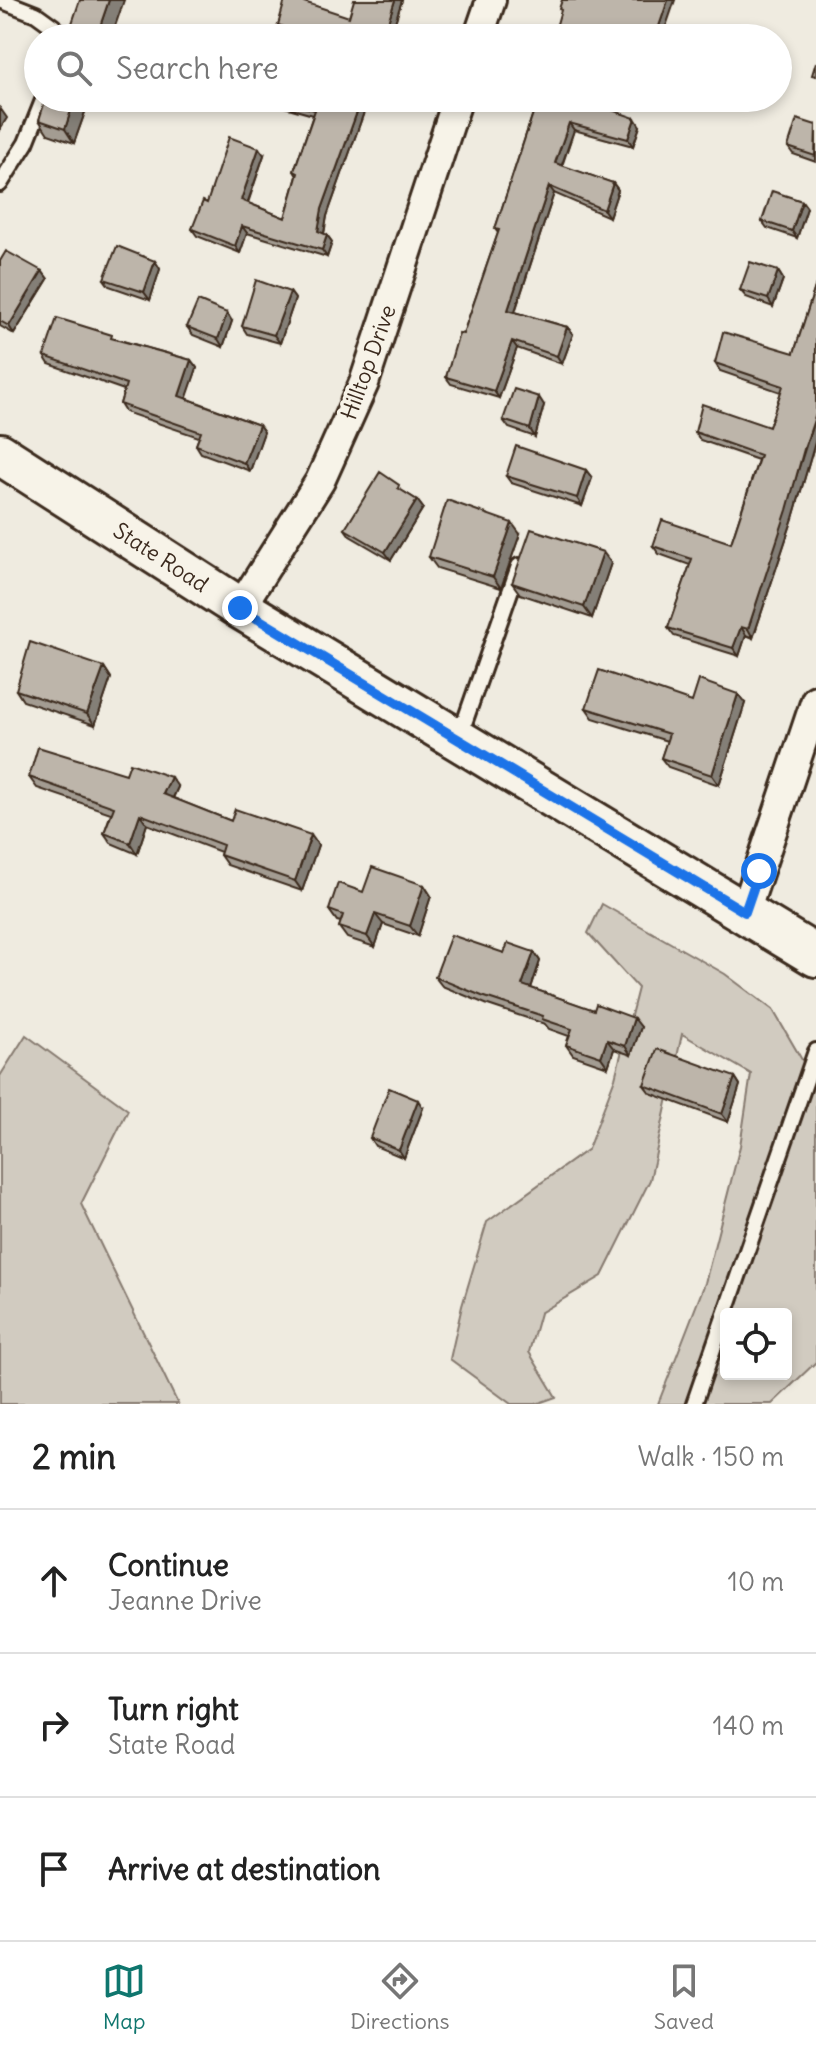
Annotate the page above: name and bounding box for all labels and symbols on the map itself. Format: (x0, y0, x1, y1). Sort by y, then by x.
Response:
street label: Hilltop Drive (334, 301, 402, 423)
street label: State Road (108, 516, 214, 598)
route end (222, 590, 258, 626)
route start (741, 853, 777, 889)

